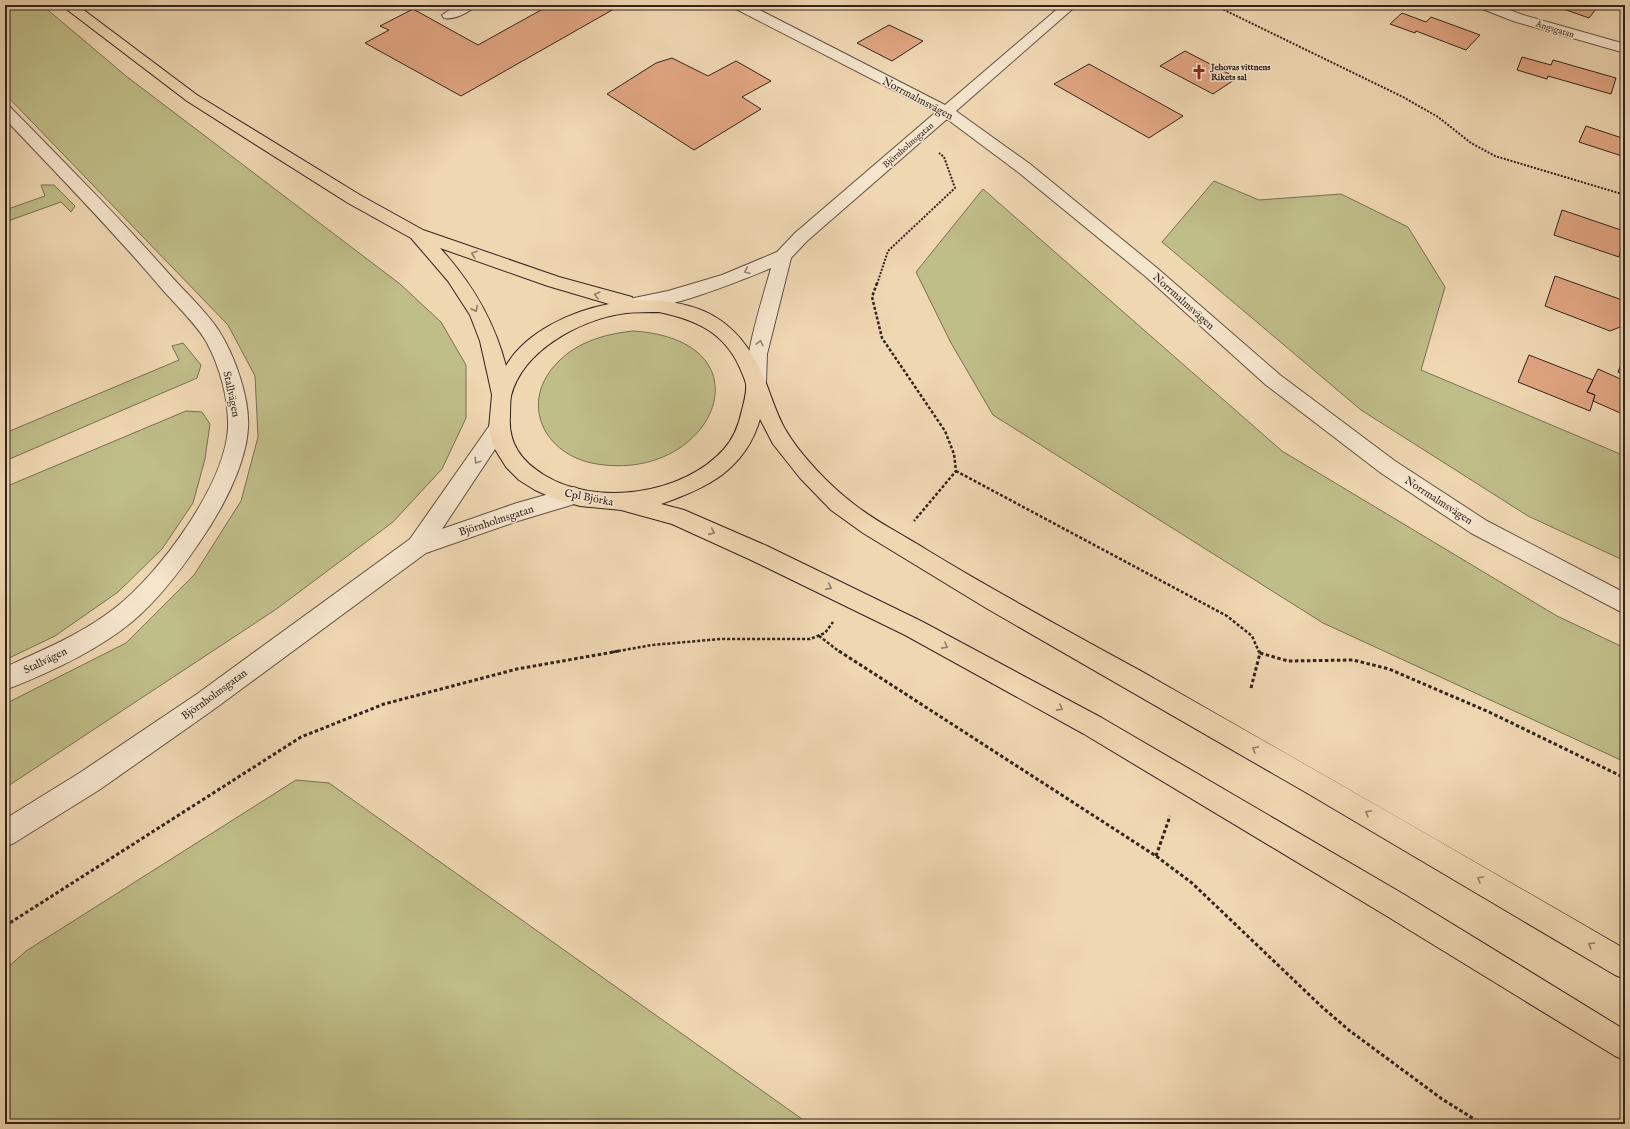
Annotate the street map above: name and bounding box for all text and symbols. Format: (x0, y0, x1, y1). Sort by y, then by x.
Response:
street label: Ängsgatan (1533, 18, 1576, 41)
place label: Jehovas vittnens Rikets sal (1209, 62, 1271, 83)
church icon: Jehovas vittnens Rikets sal (1190, 63, 1208, 81)
street label: Norrmalmsvägen (880, 74, 955, 124)
street label: Björnholmsgatan (881, 120, 936, 170)
one-way arrow (470, 250, 477, 258)
one-way arrow (743, 266, 750, 274)
street label: Norrmalmsvägen (1150, 270, 1217, 333)
one-way arrow (594, 291, 601, 300)
one-way arrow (470, 305, 478, 313)
one-way arrow (756, 340, 764, 346)
street label: Stallvägen (219, 370, 243, 419)
one-way arrow (474, 457, 482, 464)
street label: Norrmalmsvägen (1402, 474, 1475, 528)
street label: Cpl Björka (563, 486, 615, 510)
street label: Björnholmsgatan (457, 502, 536, 540)
one-way arrow (707, 527, 715, 535)
one-way arrow (825, 582, 833, 590)
one-way arrow (941, 641, 949, 649)
street label: Stallvägen (21, 644, 70, 677)
street label: Björnholmsgatan (179, 666, 250, 723)
one-way arrow (1056, 703, 1063, 710)
one-way arrow (1252, 746, 1259, 753)
one-way arrow (1365, 810, 1372, 818)
one-way arrow (1477, 877, 1484, 884)
one-way arrow (1588, 943, 1595, 950)

